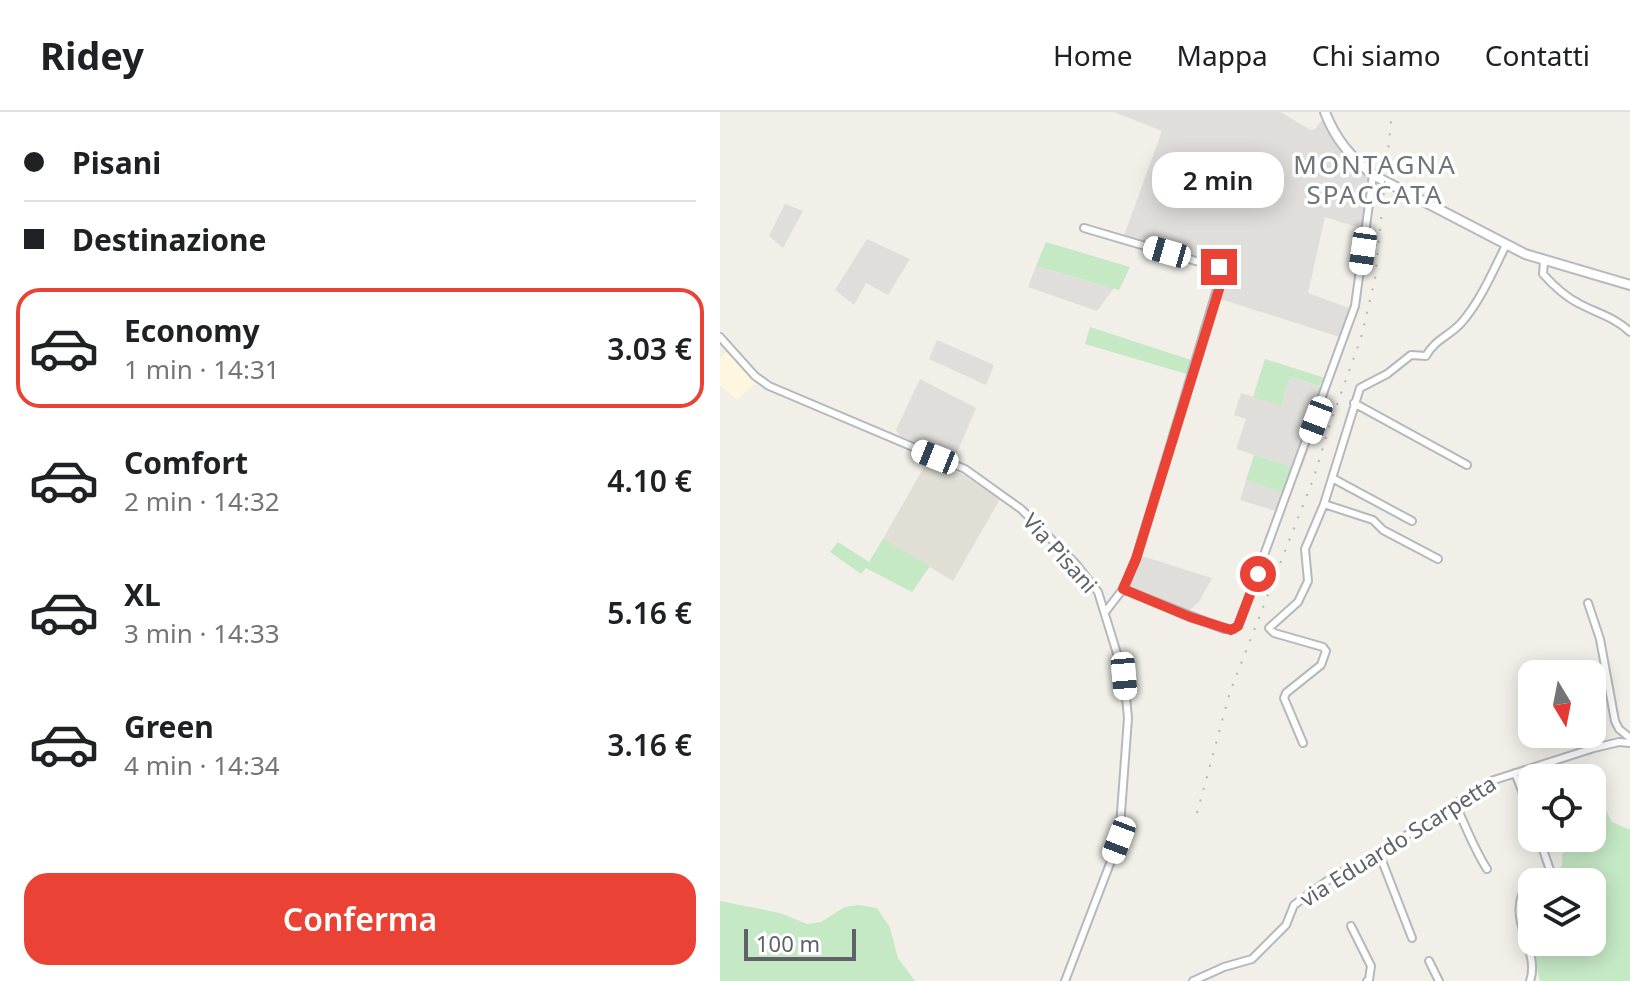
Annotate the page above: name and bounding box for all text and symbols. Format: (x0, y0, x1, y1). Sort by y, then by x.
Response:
text: Ridey (40, 29, 144, 81)
text: Home (1053, 36, 1133, 74)
text: Mappa (1177, 36, 1268, 74)
text: Chi siamo (1312, 36, 1441, 74)
text: Contatti (1485, 36, 1590, 74)
text: Pisani (72, 142, 161, 183)
district label: MONTAGNA SPACCATA (1293, 146, 1457, 212)
callout: 2 min (1153, 151, 1285, 207)
text: 2 min (1183, 162, 1253, 198)
text: Destinazione (72, 219, 266, 260)
car (1348, 226, 1378, 276)
car (1141, 234, 1193, 270)
route end (1201, 249, 1237, 285)
text: Economy (124, 310, 260, 351)
icon: car (28, 312, 100, 384)
text: 3.03 € (607, 328, 692, 369)
text: 1 min · 14:31 (124, 351, 280, 387)
car (1296, 393, 1336, 447)
car (908, 437, 962, 477)
text: Comfort (124, 442, 248, 483)
icon: car (28, 444, 100, 516)
text: 4.10 € (607, 460, 692, 501)
text: 2 min · 14:32 (124, 483, 280, 519)
street label: Via Pisani (1017, 506, 1105, 599)
route start (1240, 556, 1276, 592)
text: XL (124, 574, 161, 615)
icon: car (28, 576, 100, 648)
text: 5.16 € (607, 592, 692, 633)
text: 3 min · 14:33 (124, 615, 280, 651)
car (1110, 651, 1138, 701)
north arrow (1518, 660, 1606, 748)
map controls (1518, 660, 1606, 956)
text: Green (124, 706, 214, 747)
icon: car (28, 708, 100, 780)
text: 3.16 € (607, 724, 692, 765)
text: 4 min · 14:34 (124, 747, 280, 783)
button: locate (1518, 764, 1606, 852)
street label: via Eduardo Scarpetta (1294, 768, 1501, 913)
car (1099, 813, 1139, 867)
button: layers (1518, 868, 1606, 956)
button: Conferma (24, 873, 696, 965)
scale bar (744, 925, 856, 961)
text: 100 m (756, 928, 820, 958)

